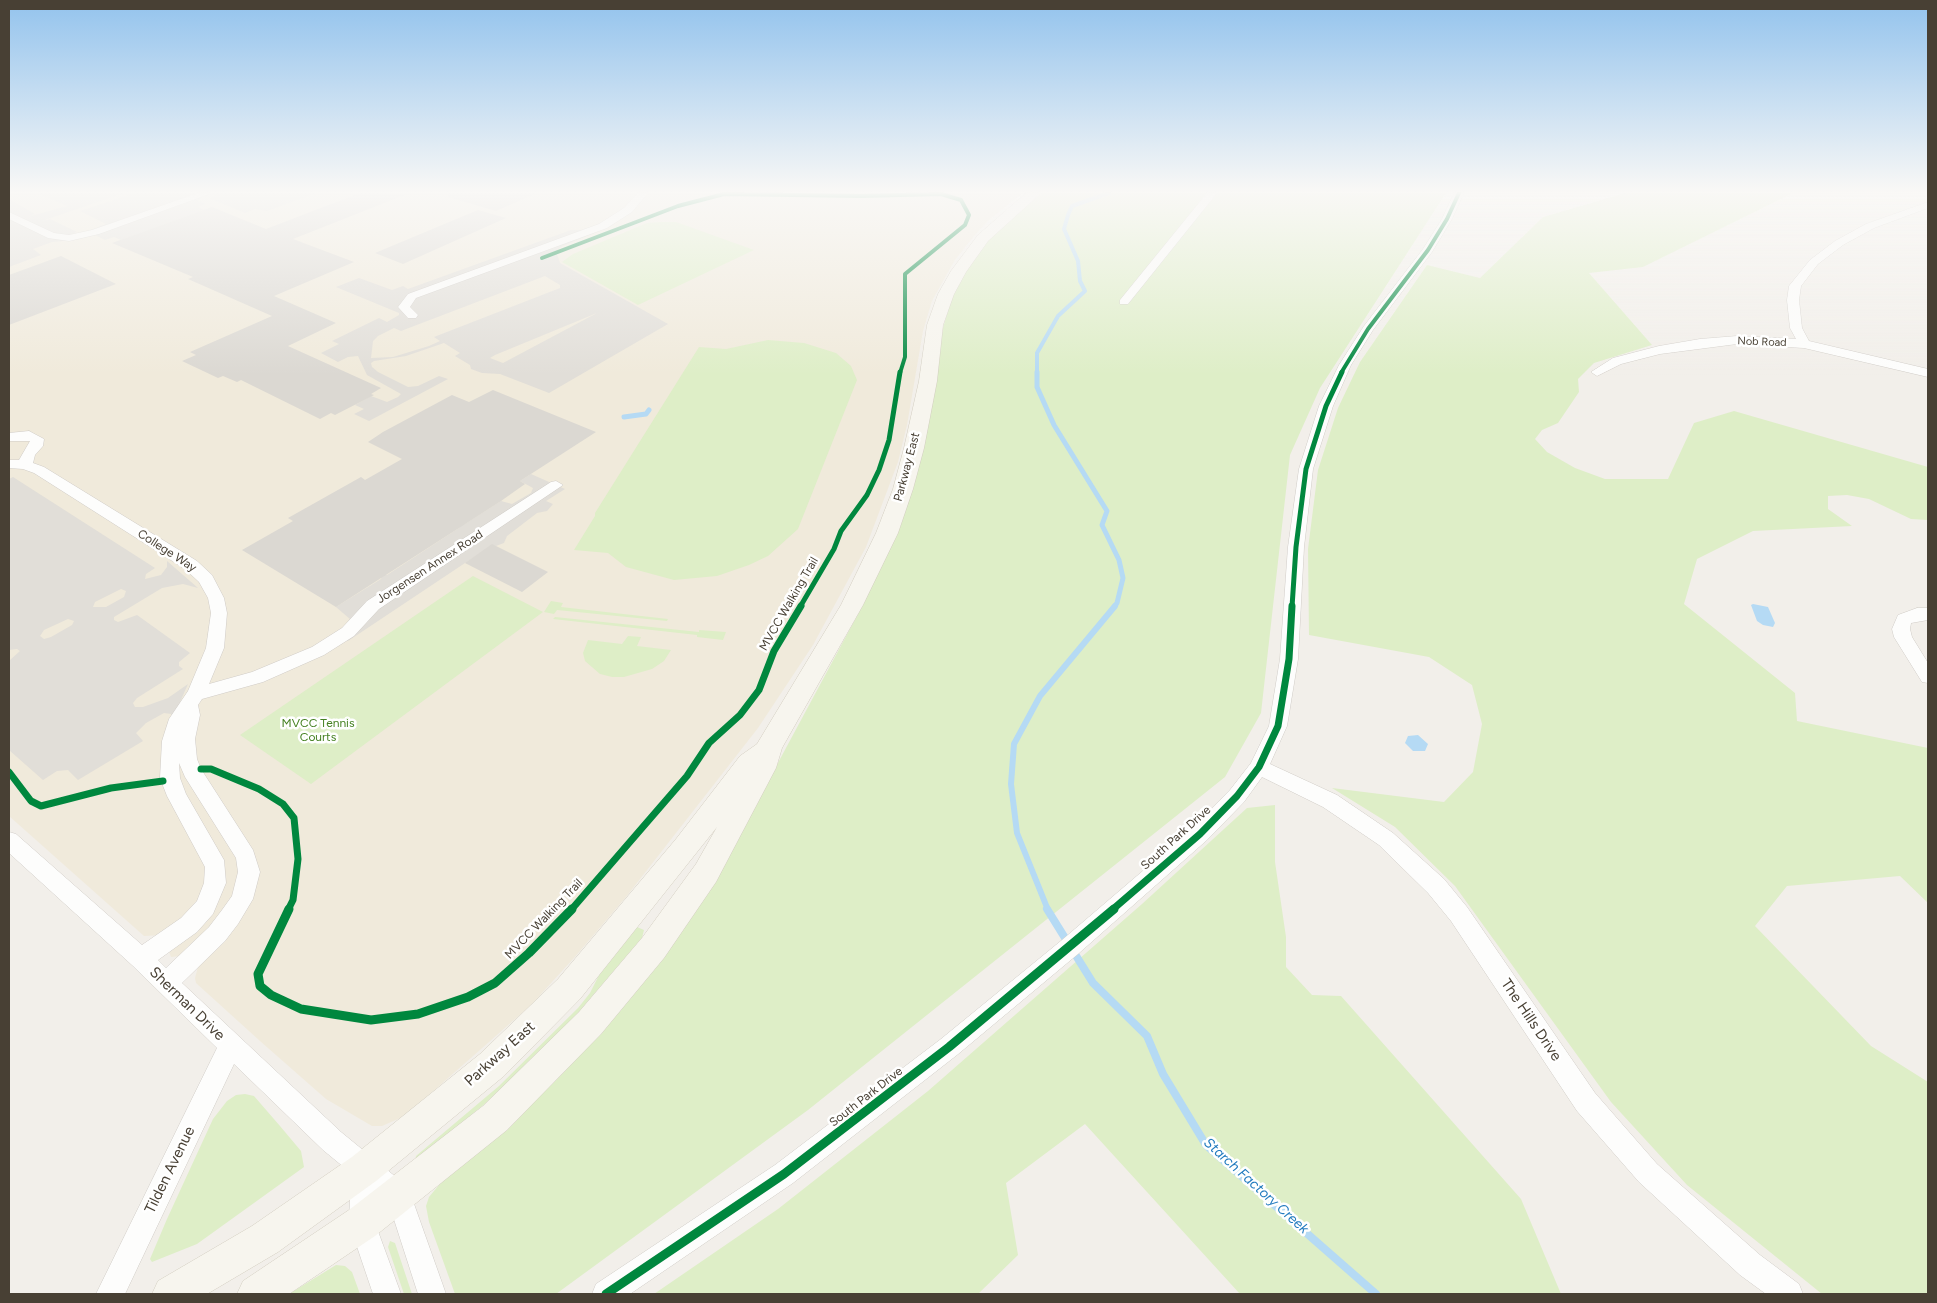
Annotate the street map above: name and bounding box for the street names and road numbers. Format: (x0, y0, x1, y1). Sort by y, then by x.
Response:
street label: Nob Road (1737, 335, 1787, 349)
street label: Parkway East (891, 431, 923, 503)
street label: College Way (135, 527, 199, 575)
street label: Jorgensen Annex Road (374, 527, 486, 607)
street label: MVCC Walking Trail (756, 555, 822, 653)
street label: South Park Drive (1138, 803, 1214, 873)
street label: MVCC Walking Trail (502, 876, 586, 962)
street label: Sherman Drive (145, 963, 229, 1045)
street label: The Hills Drive (1497, 975, 1565, 1065)
street label: Parkway East (461, 1018, 539, 1090)
street label: South Park Drive (827, 1064, 905, 1130)
street label: Tilden Avenue (141, 1123, 199, 1217)

